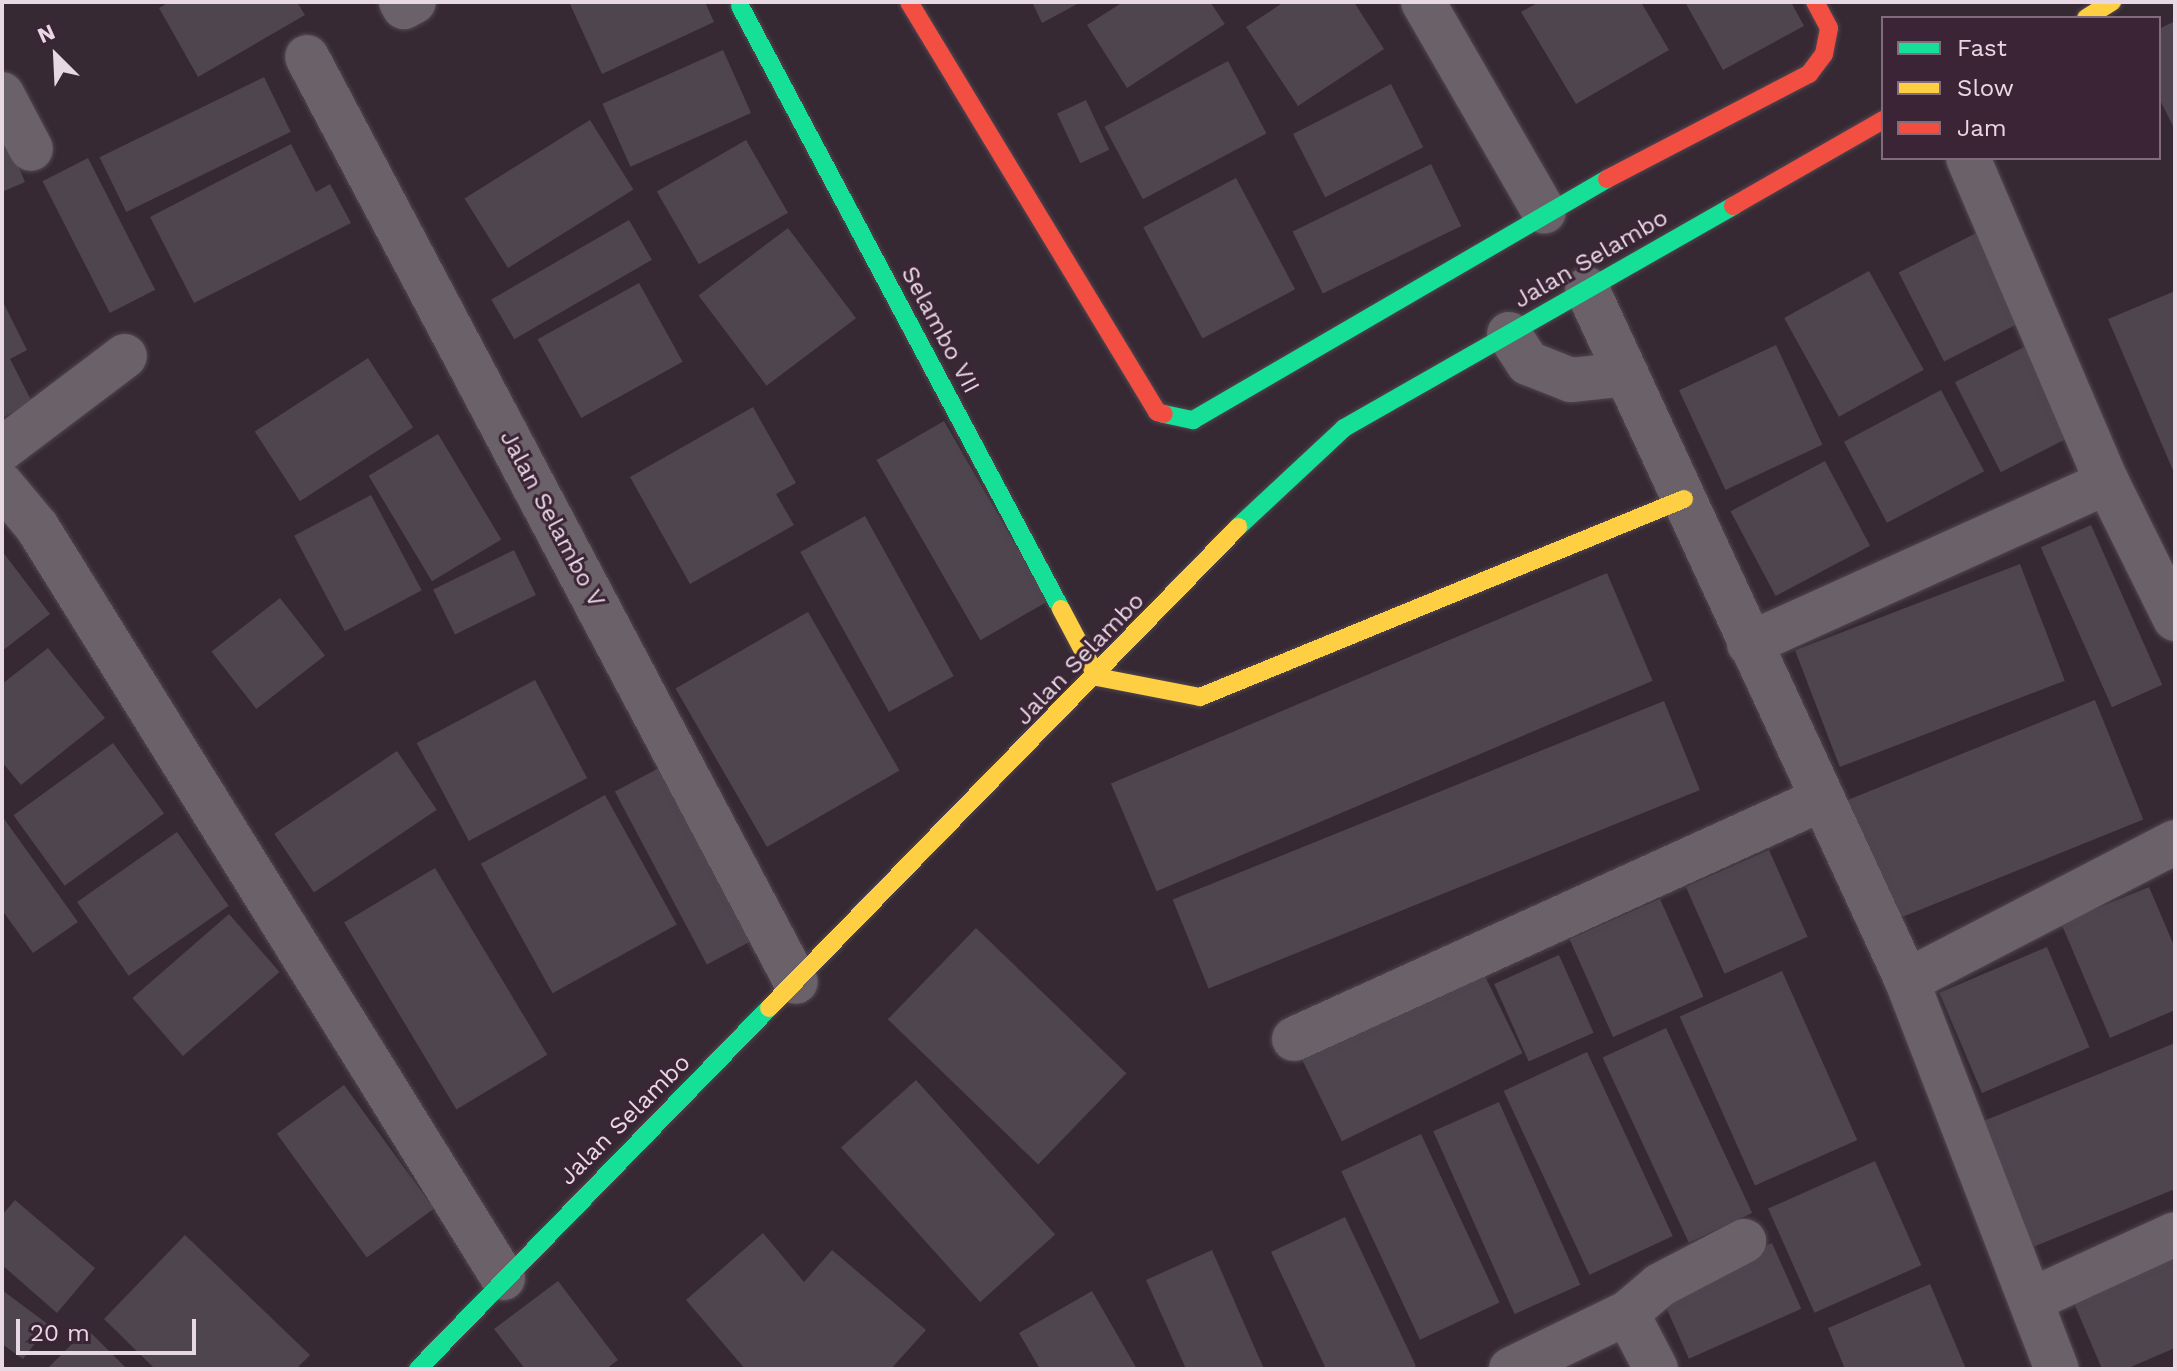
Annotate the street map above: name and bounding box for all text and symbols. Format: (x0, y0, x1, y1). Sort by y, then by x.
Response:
north arrow (16, 16, 96, 96)
legend (1881, 16, 2161, 160)
text: N (33, 19, 59, 48)
text: Fast (1957, 34, 2007, 62)
text: Slow (1957, 74, 2014, 102)
text: Jam (1957, 114, 2007, 142)
street label: Jalan Selambo (1509, 203, 1673, 315)
street label: Selambo VII (894, 261, 986, 399)
street label: Jalan Selambo V (493, 425, 611, 613)
street label: Jalan Selambo (1009, 587, 1151, 731)
street label: Jalan Selambo (554, 1049, 696, 1191)
scale bar (20, 1303, 200, 1353)
text: 20 m (30, 1319, 90, 1347)

